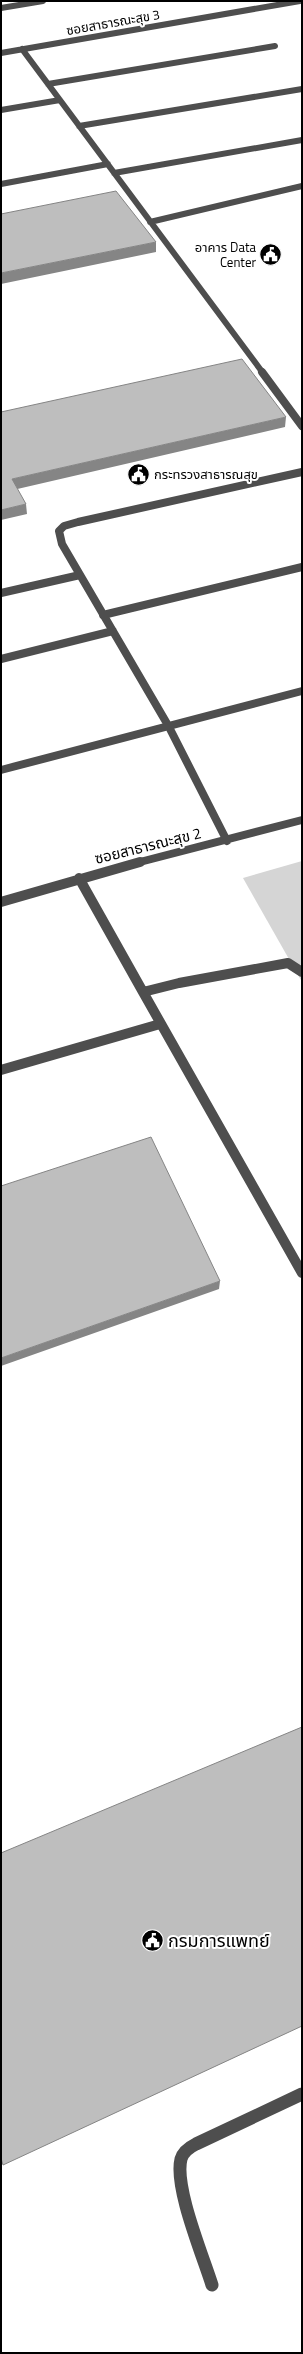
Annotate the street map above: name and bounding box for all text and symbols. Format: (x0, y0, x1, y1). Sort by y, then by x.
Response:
street label: ซอยสาธารณะสุข 3 (65, 4, 161, 40)
place label: อาคาร Data Center (195, 237, 256, 272)
public building icon: อาคาร Data Center (258, 241, 284, 267)
public building icon: กระทรวงสาธารณสุข (125, 461, 151, 487)
place label: กระทรวงสาธารณสุข (154, 464, 258, 484)
street label: ซอยสาธารณะสุข 2 (92, 821, 204, 870)
place label: กรมการแพทย์ (168, 1927, 270, 1954)
public building icon: กรมการแพทย์ (139, 1928, 165, 1954)

